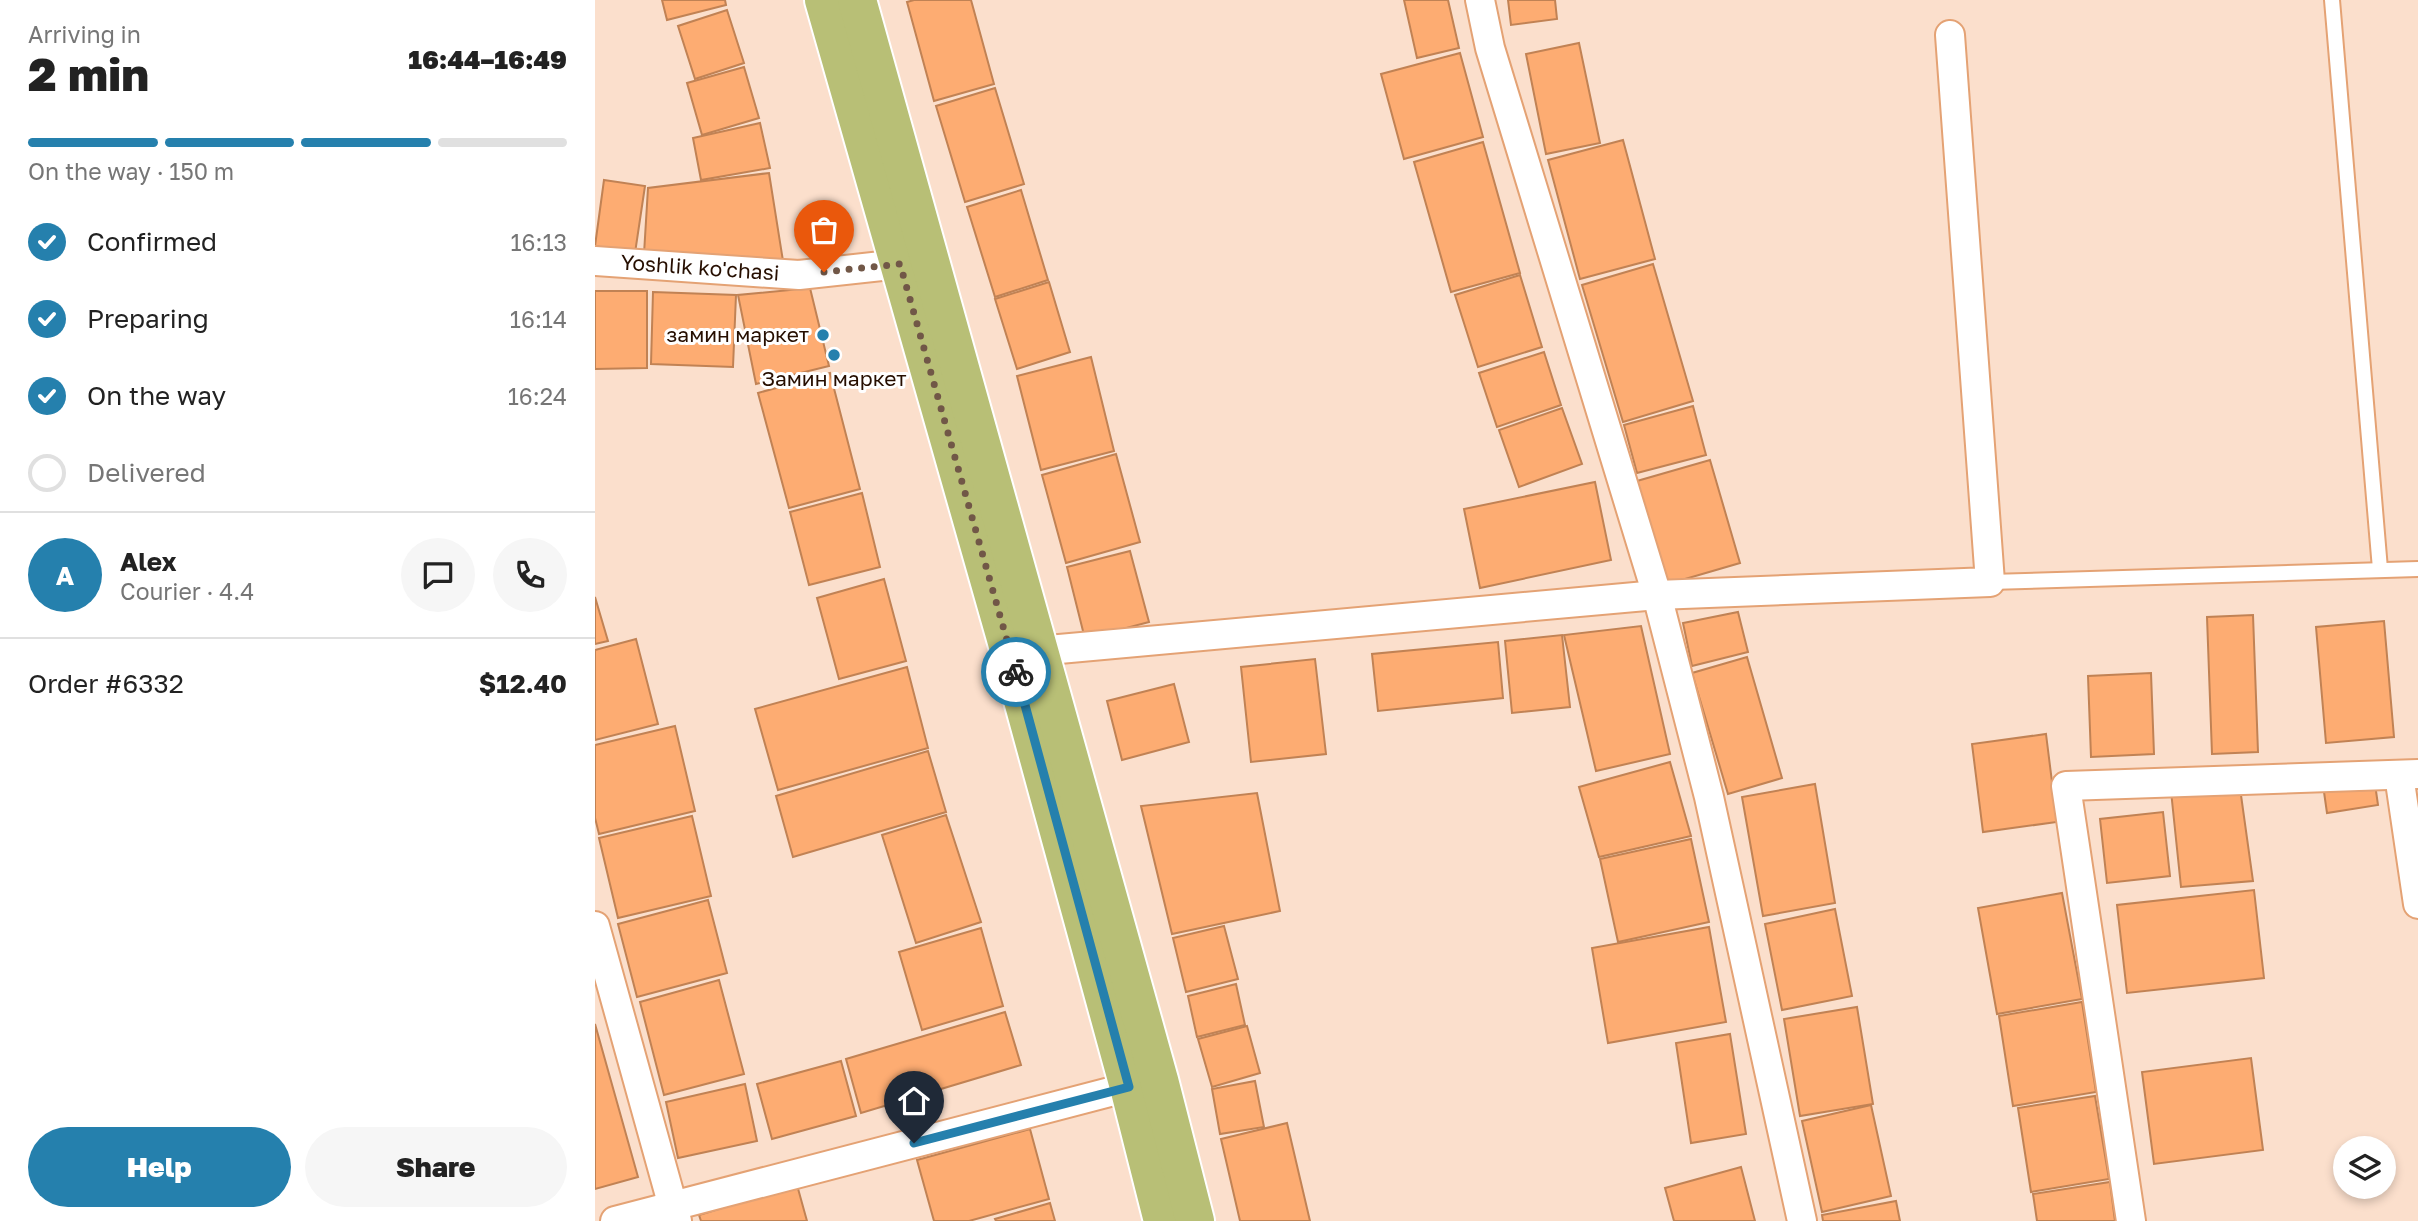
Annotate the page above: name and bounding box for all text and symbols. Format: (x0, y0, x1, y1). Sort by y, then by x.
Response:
text: Arriving in (28, 20, 141, 48)
text: 16:44–16:49 (408, 44, 567, 75)
text: 2 min (28, 46, 149, 101)
text: On the way · 150 m (28, 157, 234, 185)
pin (794, 200, 854, 272)
icon: bag (805, 211, 843, 249)
icon: check (28, 223, 66, 261)
text: Confirmed (87, 226, 217, 257)
text: 16:13 (510, 228, 567, 256)
street label: Yoshlik ko'chasi (620, 248, 780, 286)
icon: check (28, 300, 66, 338)
text: Preparing (87, 303, 209, 334)
text: 16:14 (510, 305, 567, 333)
place label: замин маркет (666, 321, 809, 347)
marker: замин маркет (815, 327, 831, 343)
marker: Замин маркет (826, 347, 842, 363)
place label: Замин маркет (761, 365, 907, 391)
icon: check (28, 377, 66, 415)
text: On the way (87, 380, 226, 411)
text: 16:24 (508, 382, 567, 410)
text: Delivered (87, 457, 206, 488)
button: chat (401, 538, 475, 612)
button: phone (493, 538, 567, 612)
text: Alex (120, 546, 177, 577)
text: A (56, 560, 74, 591)
text: Courier · 4.4 (120, 577, 254, 605)
courier (981, 637, 1051, 707)
icon: bike (997, 653, 1035, 691)
text: Order #6332 (28, 668, 184, 699)
text: $12.40 (479, 668, 567, 699)
pin (884, 1071, 944, 1143)
icon: home (895, 1082, 933, 1120)
button: Help (28, 1127, 291, 1207)
button: Share (305, 1127, 567, 1207)
map controls (2333, 1136, 2396, 1199)
button: layers (2333, 1136, 2396, 1199)

